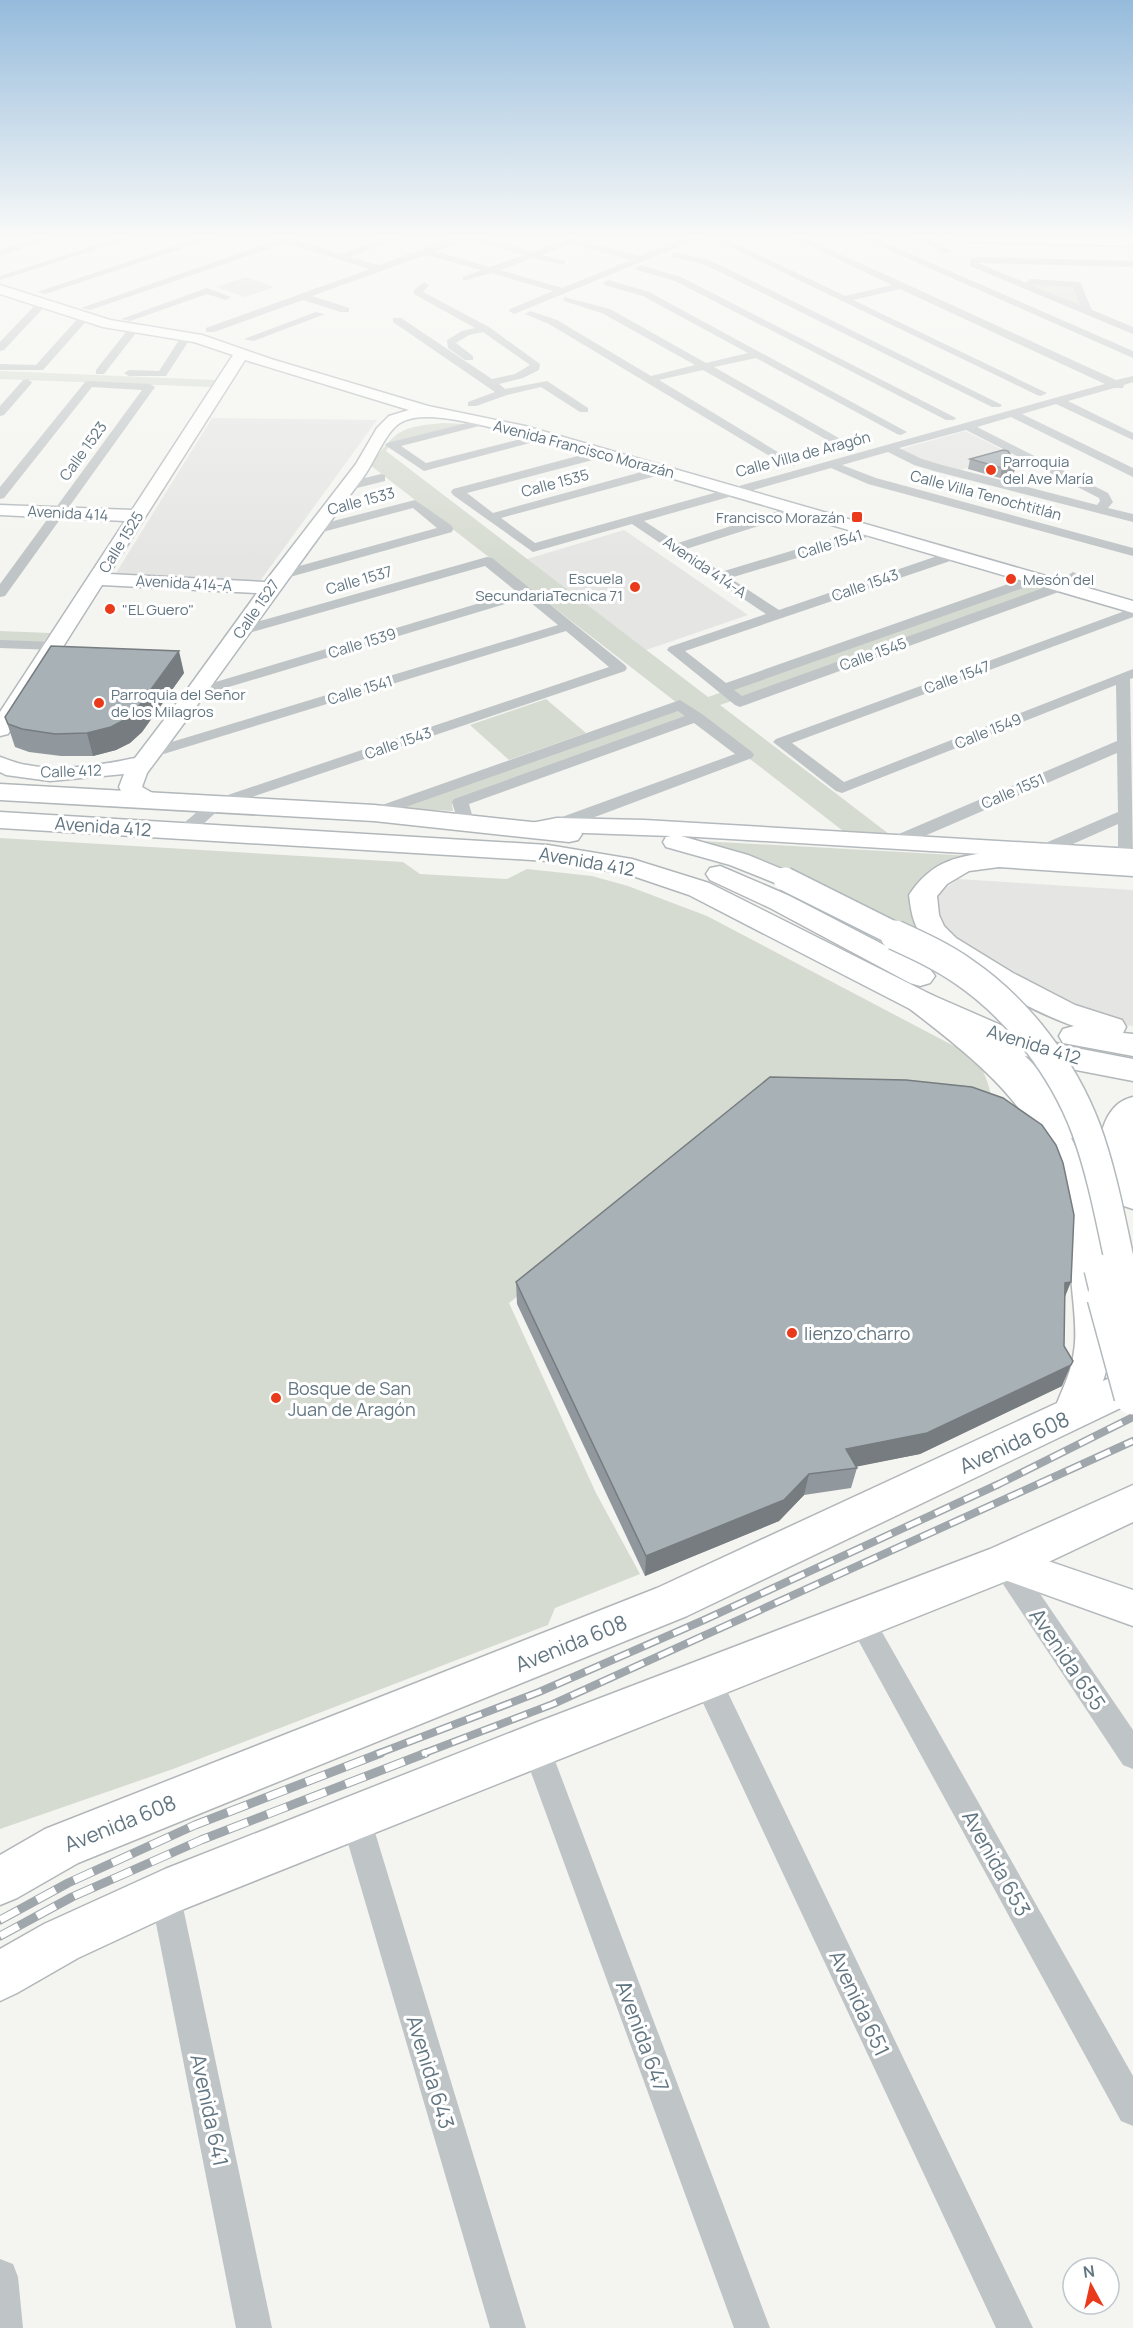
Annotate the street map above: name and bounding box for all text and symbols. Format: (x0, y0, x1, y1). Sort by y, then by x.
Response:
street label: Avenida Francisco Morazán (491, 415, 677, 483)
street label: Calle 1523 (54, 417, 112, 485)
street label: Calle Villa de Aragón (733, 426, 873, 482)
place label: Parroquia del Ave María (1003, 451, 1093, 489)
marker: Parroquia del Ave María (984, 463, 998, 477)
street label: Calle 1535 (519, 464, 591, 502)
street label: Calle Villa Tenochtitlán (908, 465, 1064, 525)
street label: Calle 1533 (325, 482, 397, 520)
street label: Avenida 414 (27, 500, 109, 526)
street label: Calle 1525 (94, 507, 148, 577)
place label: Francisco Morazán (716, 507, 845, 528)
marker: Francisco Morazán (850, 510, 864, 524)
street label: Calle 1541 (795, 524, 865, 564)
street label: Avenida 414-A (659, 531, 751, 603)
street label: Calle 1537 (323, 561, 395, 599)
street label: Calle 1543 (829, 564, 901, 606)
place label: Escuela SecundariaTecnica 71 (475, 568, 623, 606)
place label: Mesón del (1023, 569, 1094, 590)
street label: Avenida 414-A (135, 570, 233, 596)
marker: Mesón del (1004, 572, 1018, 586)
street label: Calle 1527 (228, 575, 284, 643)
marker: Escuela SecundariaTecnica 71 (628, 580, 642, 594)
place label: "EL Guero" (122, 599, 194, 620)
marker: "EL Guero" (103, 602, 117, 616)
street label: Calle 1539 (325, 623, 399, 663)
street label: Calle 1545 (837, 632, 909, 676)
street label: Calle 1547 (921, 655, 993, 699)
street label: Calle 1541 (325, 670, 395, 710)
place label: Parroquia del Señor de los Milagros (111, 684, 246, 722)
marker: Parroquia del Señor de los Milagros (92, 696, 106, 710)
street label: Calle 1549 (951, 708, 1025, 754)
street label: Calle 1543 (362, 722, 434, 764)
street label: Calle 412 (40, 759, 102, 783)
street label: Calle 1551 (978, 768, 1048, 814)
street label: Avenida 412 (54, 811, 152, 841)
street label: Avenida 412 (537, 841, 637, 881)
street label: Avenida 412 (984, 1018, 1084, 1070)
place label: lienzo charro (804, 1321, 911, 1345)
marker: lienzo charro (785, 1326, 799, 1340)
place label: Bosque de San Juan de Aragón (288, 1376, 416, 1421)
marker: Bosque de San Juan de Aragón (269, 1391, 283, 1405)
street label: Avenida 608 (954, 1404, 1074, 1480)
street label: Avenida 655 (1023, 1602, 1113, 1716)
street label: Avenida 608 (511, 1608, 631, 1678)
street label: Avenida 608 (60, 1788, 180, 1858)
street label: Avenida 653 (956, 1805, 1038, 1921)
street label: Avenida 651 (823, 1946, 897, 2060)
street label: Avenida 647 (610, 1977, 676, 2095)
street label: Avenida 643 (400, 2012, 462, 2132)
street label: Avenida 641 (184, 2051, 236, 2169)
north arrow (1061, 2256, 1121, 2316)
text: N (1082, 2259, 1096, 2283)

